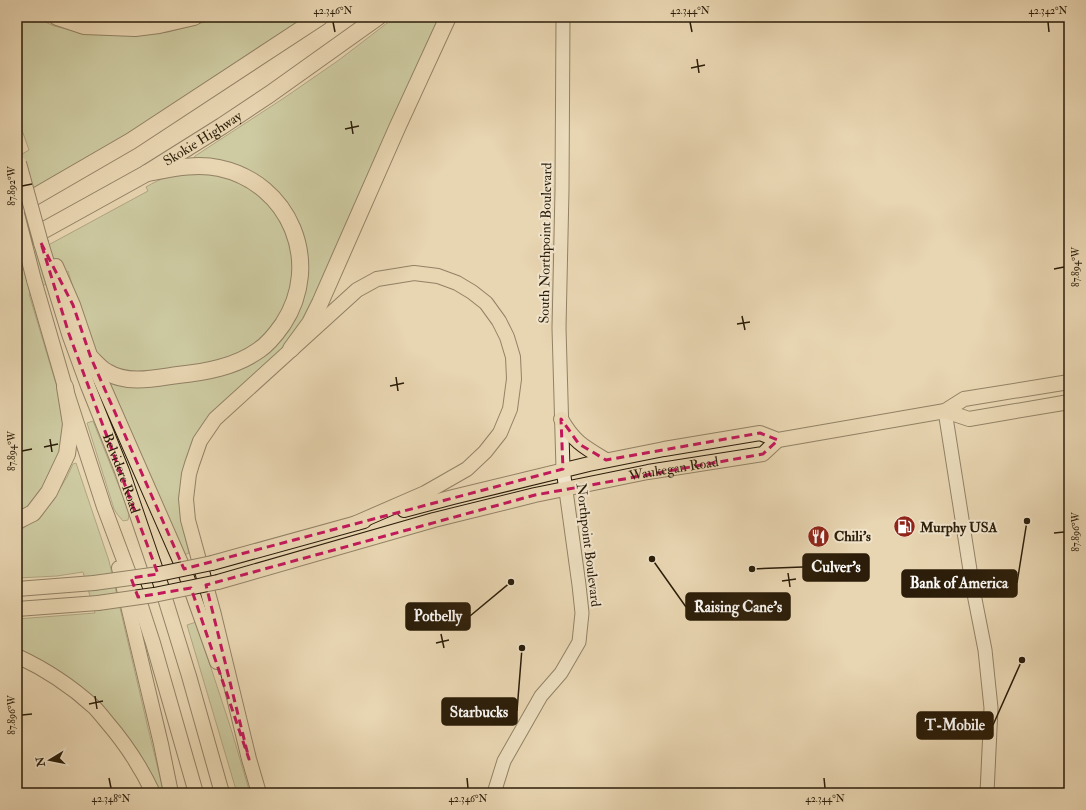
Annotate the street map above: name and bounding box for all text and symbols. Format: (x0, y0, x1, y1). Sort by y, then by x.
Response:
text: 42.346°N (313, 5, 353, 17)
text: 42.344°N (670, 5, 710, 17)
text: 42.342°N (1028, 5, 1068, 17)
street label: Skokie Highway (160, 107, 246, 170)
street label: South Northpoint Boulevard (536, 162, 556, 324)
text: 87.892°W (6, 165, 18, 206)
text: 87.894°W (1070, 246, 1082, 287)
text: 87.894°W (6, 430, 18, 471)
street label: Belvidere Road (99, 431, 144, 516)
street label: Waukegan Road (626, 453, 720, 485)
street label: Northpoint Boulevard (571, 482, 605, 608)
text: 87.896°W (1070, 511, 1082, 552)
fuel station icon: Murphy USA (892, 514, 918, 540)
place label: Murphy USA (919, 519, 998, 537)
restaurant icon: Chili's (806, 523, 832, 549)
place label: Chili's (834, 528, 871, 545)
callout: Culver's (803, 554, 869, 581)
text: Culver's (811, 558, 861, 577)
callout: Bank of America (902, 570, 1017, 597)
text: Bank of America (910, 574, 1009, 593)
callout: Raising Cane's (686, 593, 790, 620)
text: Raising Cane's (694, 598, 782, 618)
callout: Potbelly (406, 603, 470, 630)
text: Potbelly (414, 607, 464, 627)
text: 87.896°W (6, 694, 18, 735)
callout: Starbucks (442, 698, 517, 725)
text: Starbucks (450, 703, 508, 722)
callout: T-Mobile (917, 712, 993, 739)
text: T-Mobile (924, 716, 986, 735)
north arrow (30, 740, 70, 780)
text: N (33, 755, 48, 769)
text: 42.348°N (92, 793, 130, 805)
text: 42.346°N (448, 793, 488, 805)
text: 42.344°N (805, 793, 845, 805)

